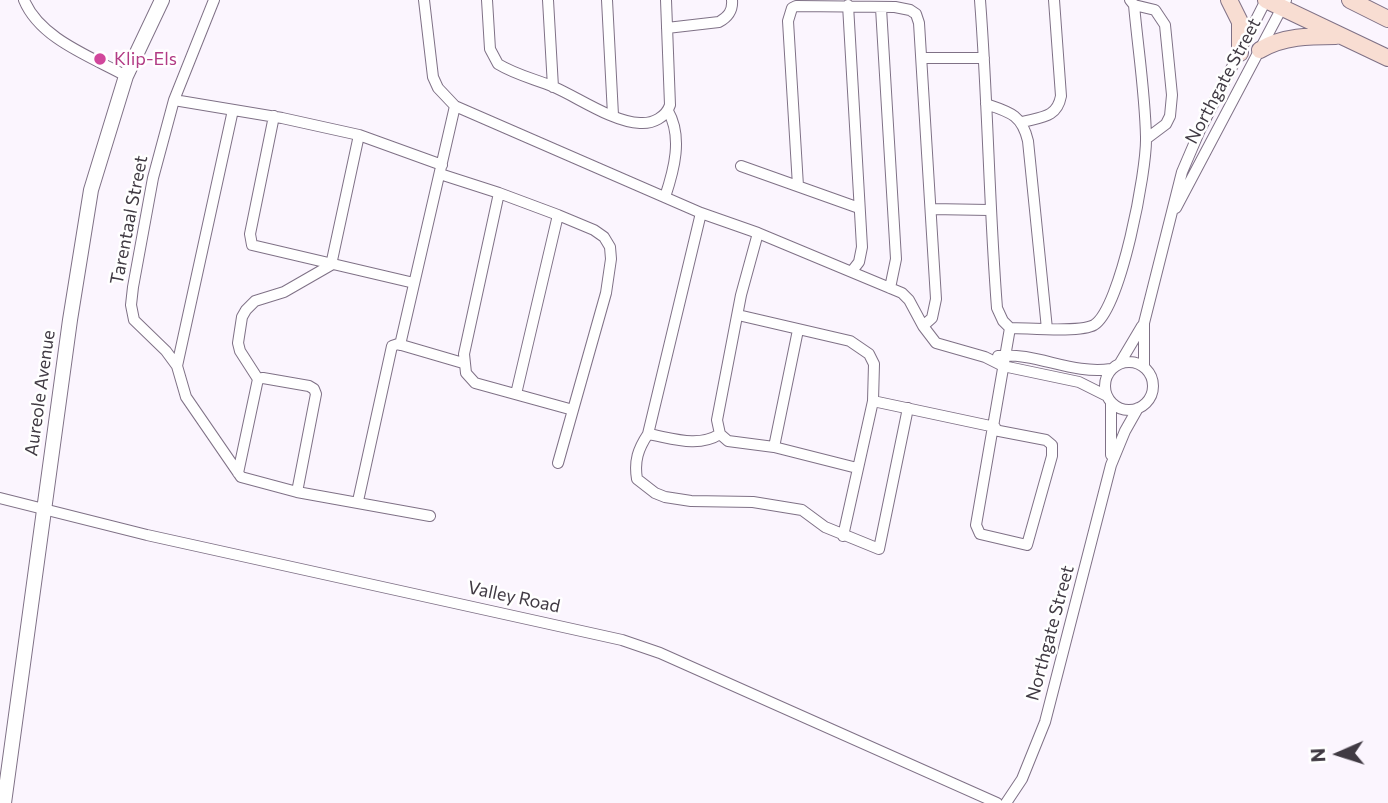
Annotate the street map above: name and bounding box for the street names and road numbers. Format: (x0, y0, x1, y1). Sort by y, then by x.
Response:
street label: Northgate Street (1181, 14, 1265, 148)
street label: Tarentaal Street (106, 154, 152, 286)
street label: Aureole Avenue (20, 329, 60, 457)
street label: Northgate Street (1022, 563, 1078, 703)
street label: Valley Road (466, 577, 562, 617)

